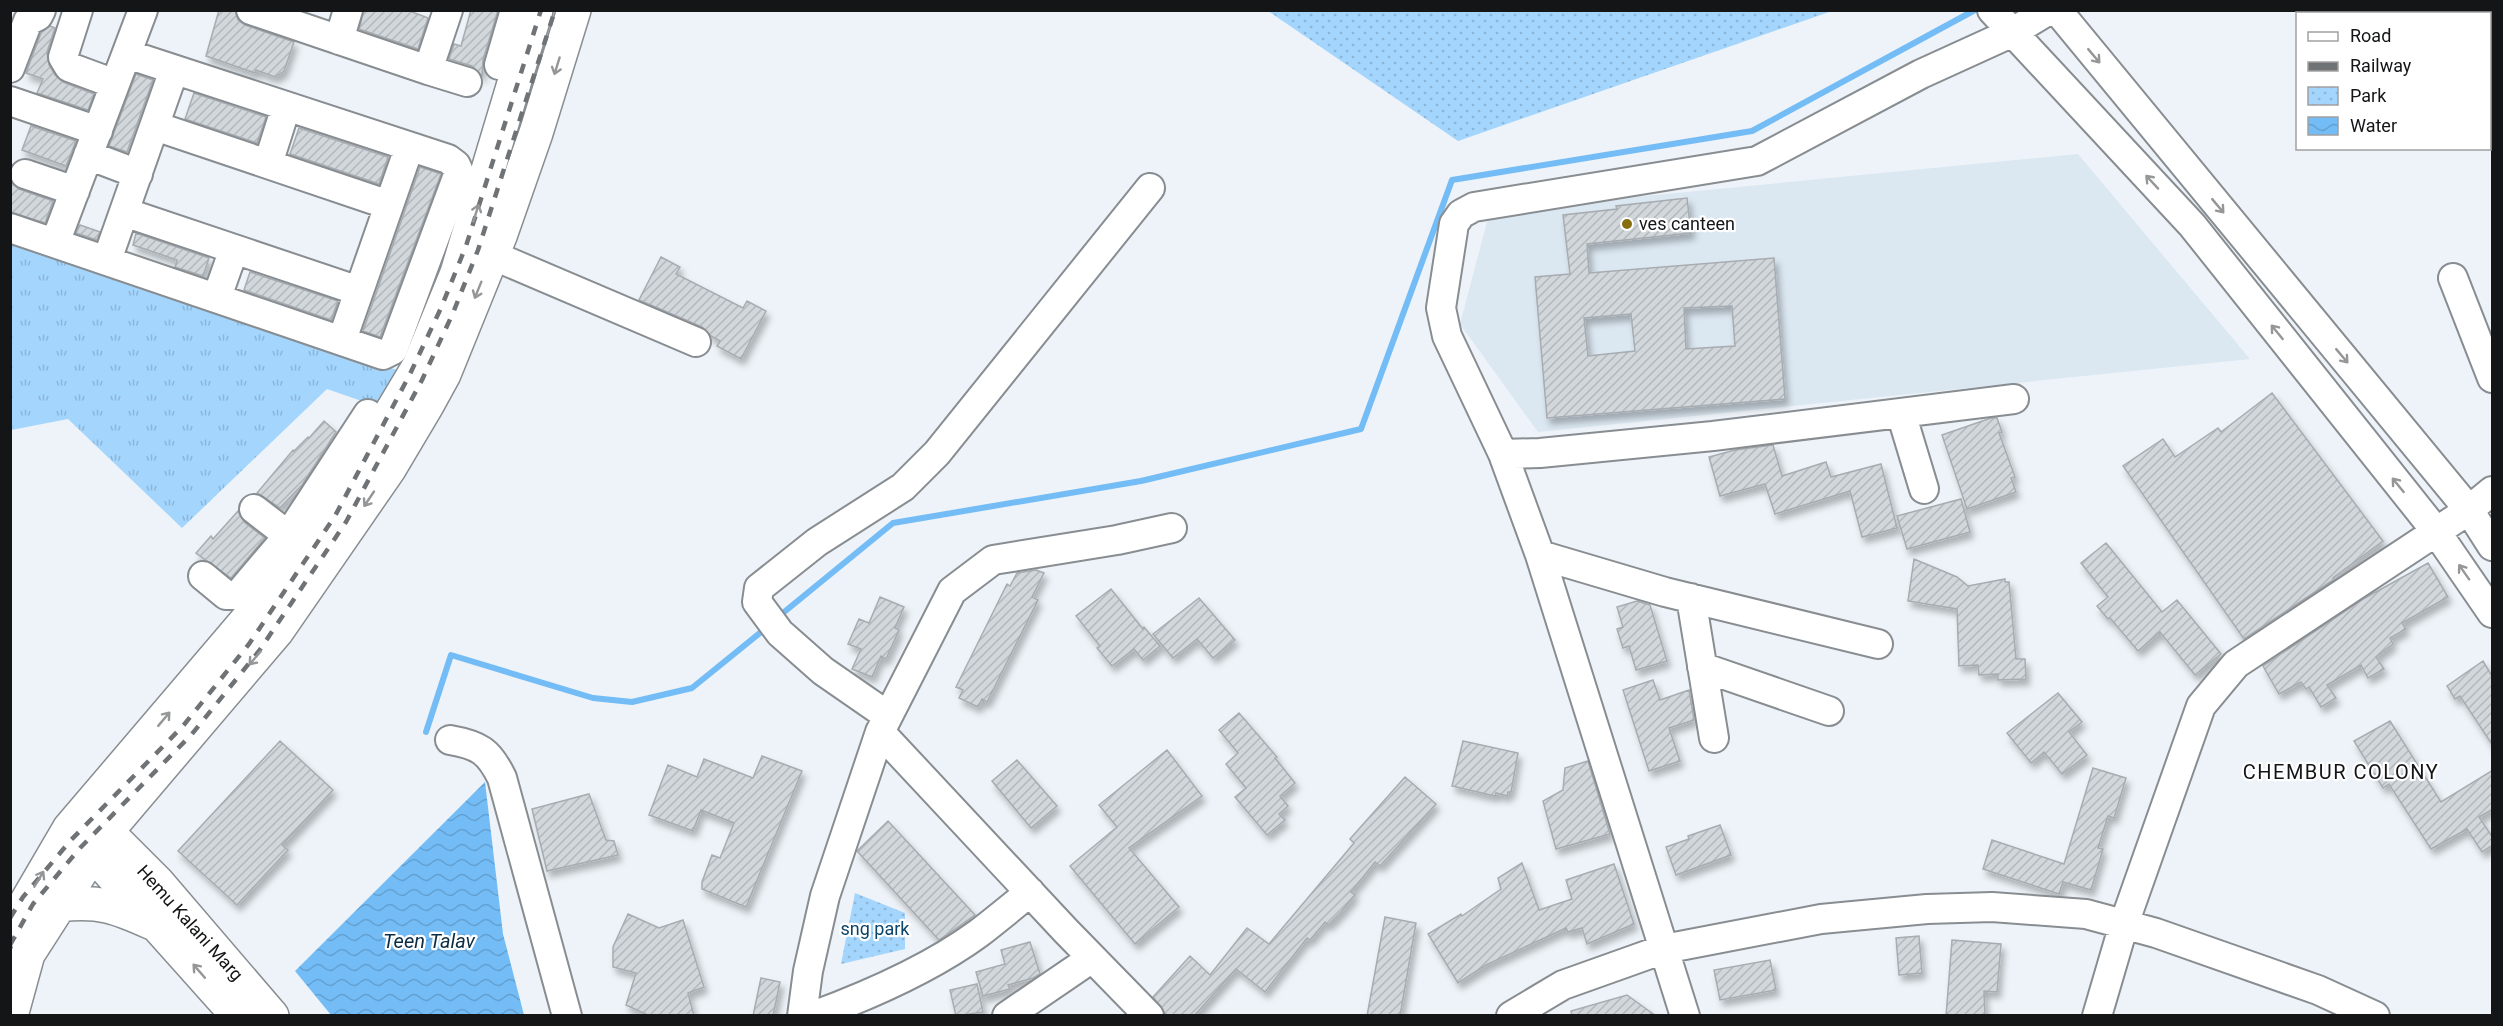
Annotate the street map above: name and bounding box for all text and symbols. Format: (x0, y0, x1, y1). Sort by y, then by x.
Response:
legend (2296, 12, 2491, 150)
text: Road (2350, 25, 2391, 46)
one-way arrow (2087, 48, 2101, 63)
text: Railway (2350, 55, 2412, 76)
one-way arrow (551, 56, 562, 75)
text: Park (2350, 85, 2387, 106)
text: Water (2350, 115, 2397, 136)
one-way arrow (2145, 175, 2159, 190)
one-way arrow (2211, 198, 2225, 213)
one-way arrow (471, 204, 482, 223)
place label: ves canteen (1639, 213, 1735, 234)
marker: ves canteen (1620, 217, 1634, 231)
one-way arrow (472, 280, 483, 299)
one-way arrow (2270, 324, 2283, 340)
one-way arrow (2336, 348, 2349, 364)
one-way arrow (2392, 477, 2405, 493)
one-way arrow (363, 490, 375, 507)
one-way arrow (2457, 564, 2470, 580)
one-way arrow (248, 650, 262, 665)
one-way arrow (158, 711, 171, 727)
district label: CHEMBUR COLONY (2243, 760, 2439, 784)
street label: Hemu Kalani Marg (133, 861, 248, 985)
one-way arrow (34, 871, 46, 888)
park label: sng park (841, 918, 910, 939)
water label: Teen Talav (383, 929, 476, 953)
one-way arrow (192, 964, 206, 979)

